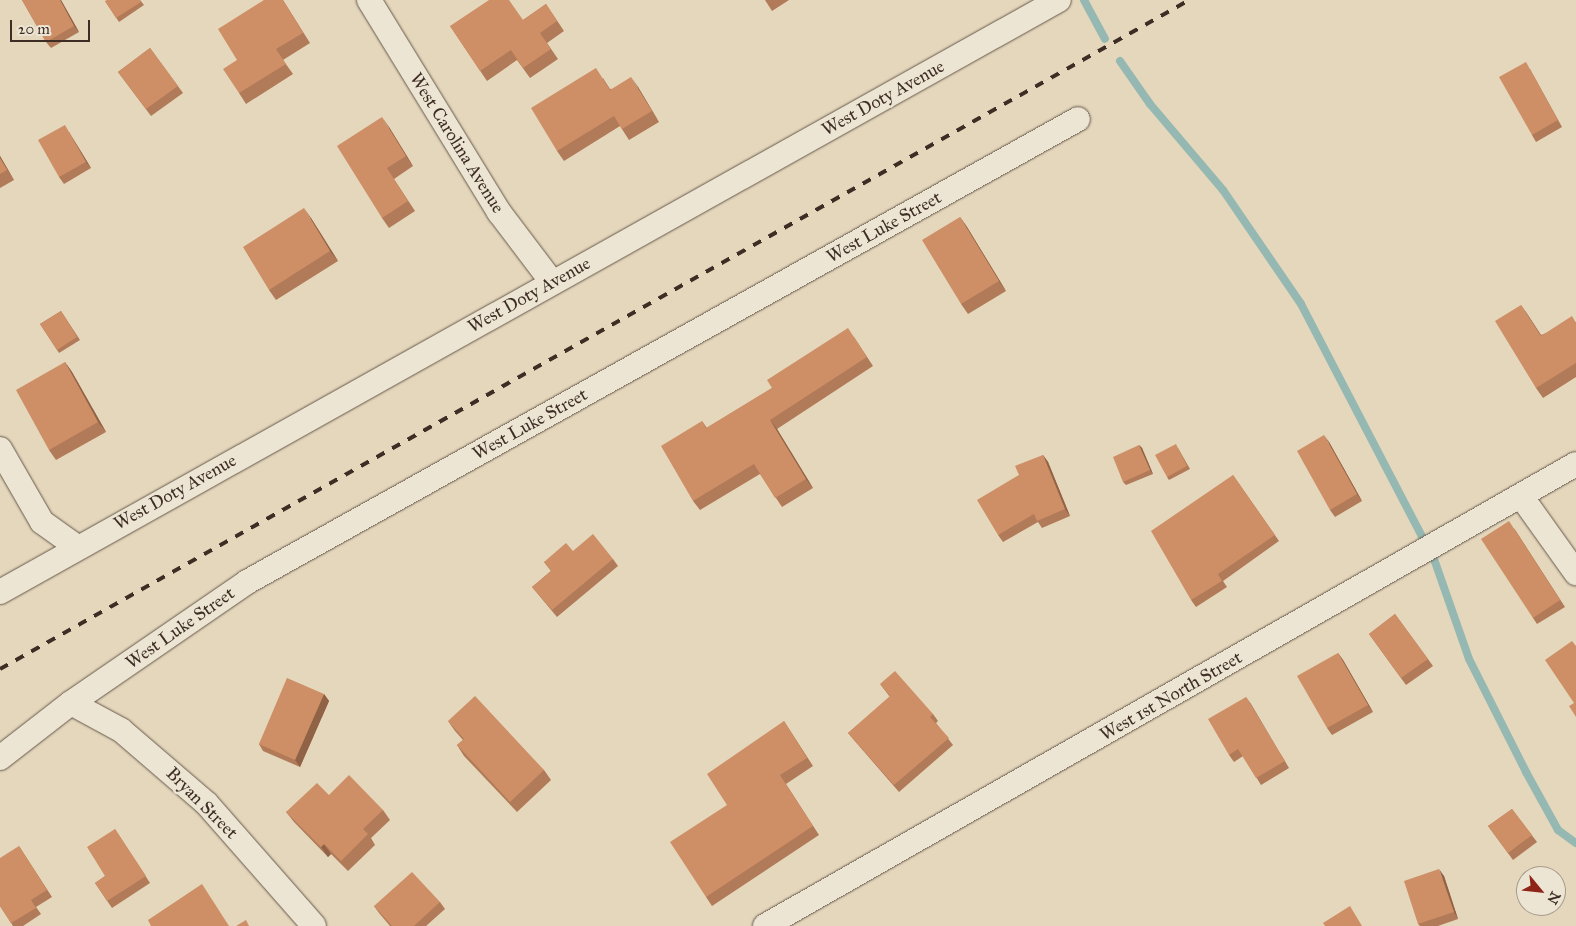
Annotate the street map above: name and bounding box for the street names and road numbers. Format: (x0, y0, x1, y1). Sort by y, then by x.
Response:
street label: West Doty Avenue (818, 55, 948, 141)
street label: West Carolina Avenue (405, 69, 509, 217)
street label: West Luke Street (823, 187, 945, 267)
street label: West Doty Avenue (464, 252, 594, 338)
street label: West Luke Street (469, 384, 591, 464)
street label: West Doty Avenue (110, 449, 240, 535)
street label: West Luke Street (121, 582, 239, 674)
street label: West 1st North Street (1096, 647, 1246, 745)
street label: Bryan Street (162, 763, 242, 843)

